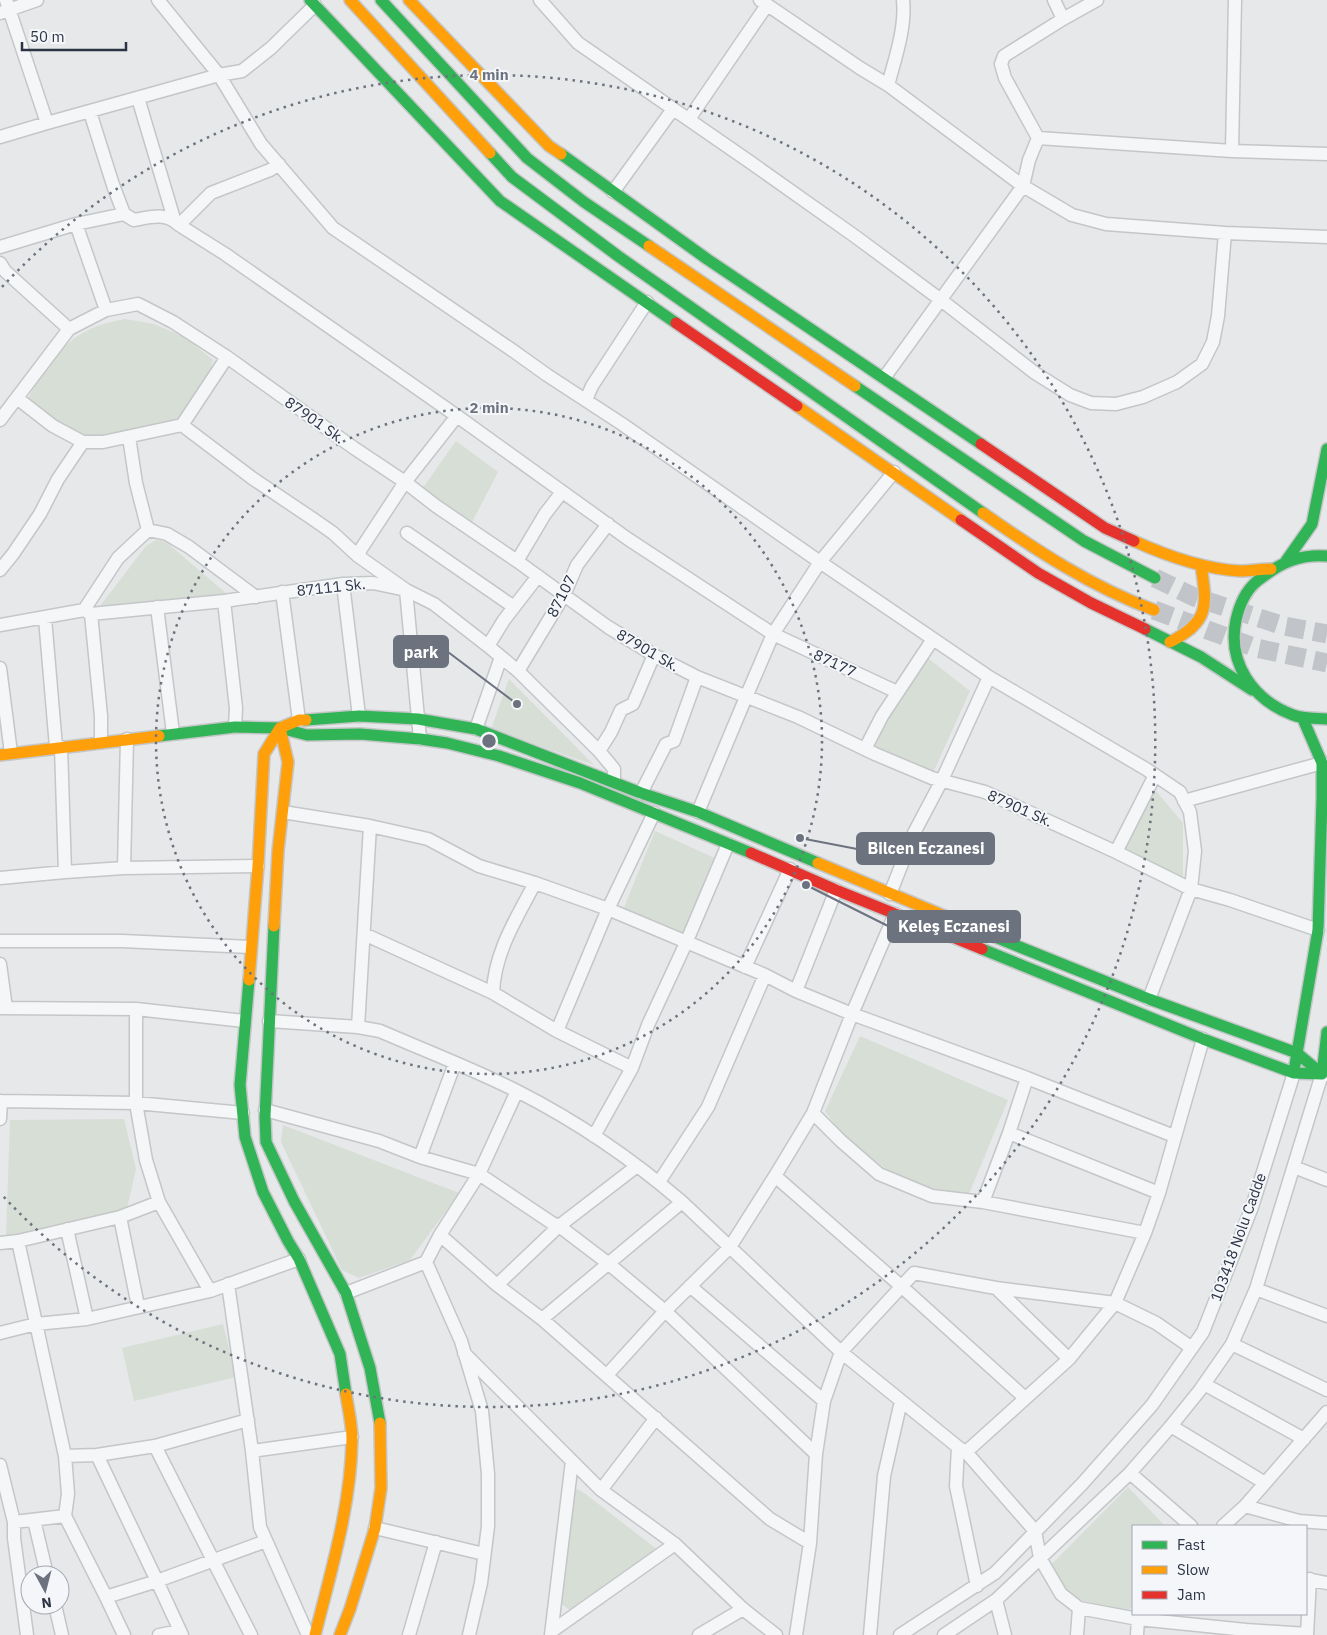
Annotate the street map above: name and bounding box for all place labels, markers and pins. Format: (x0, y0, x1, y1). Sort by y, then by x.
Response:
callout: park (394, 636, 448, 667)
centre of rings (480, 732, 498, 750)
callout: Bilcen Eczanesi (857, 833, 994, 864)
callout: Keleş Eczanesi (888, 911, 1020, 942)

